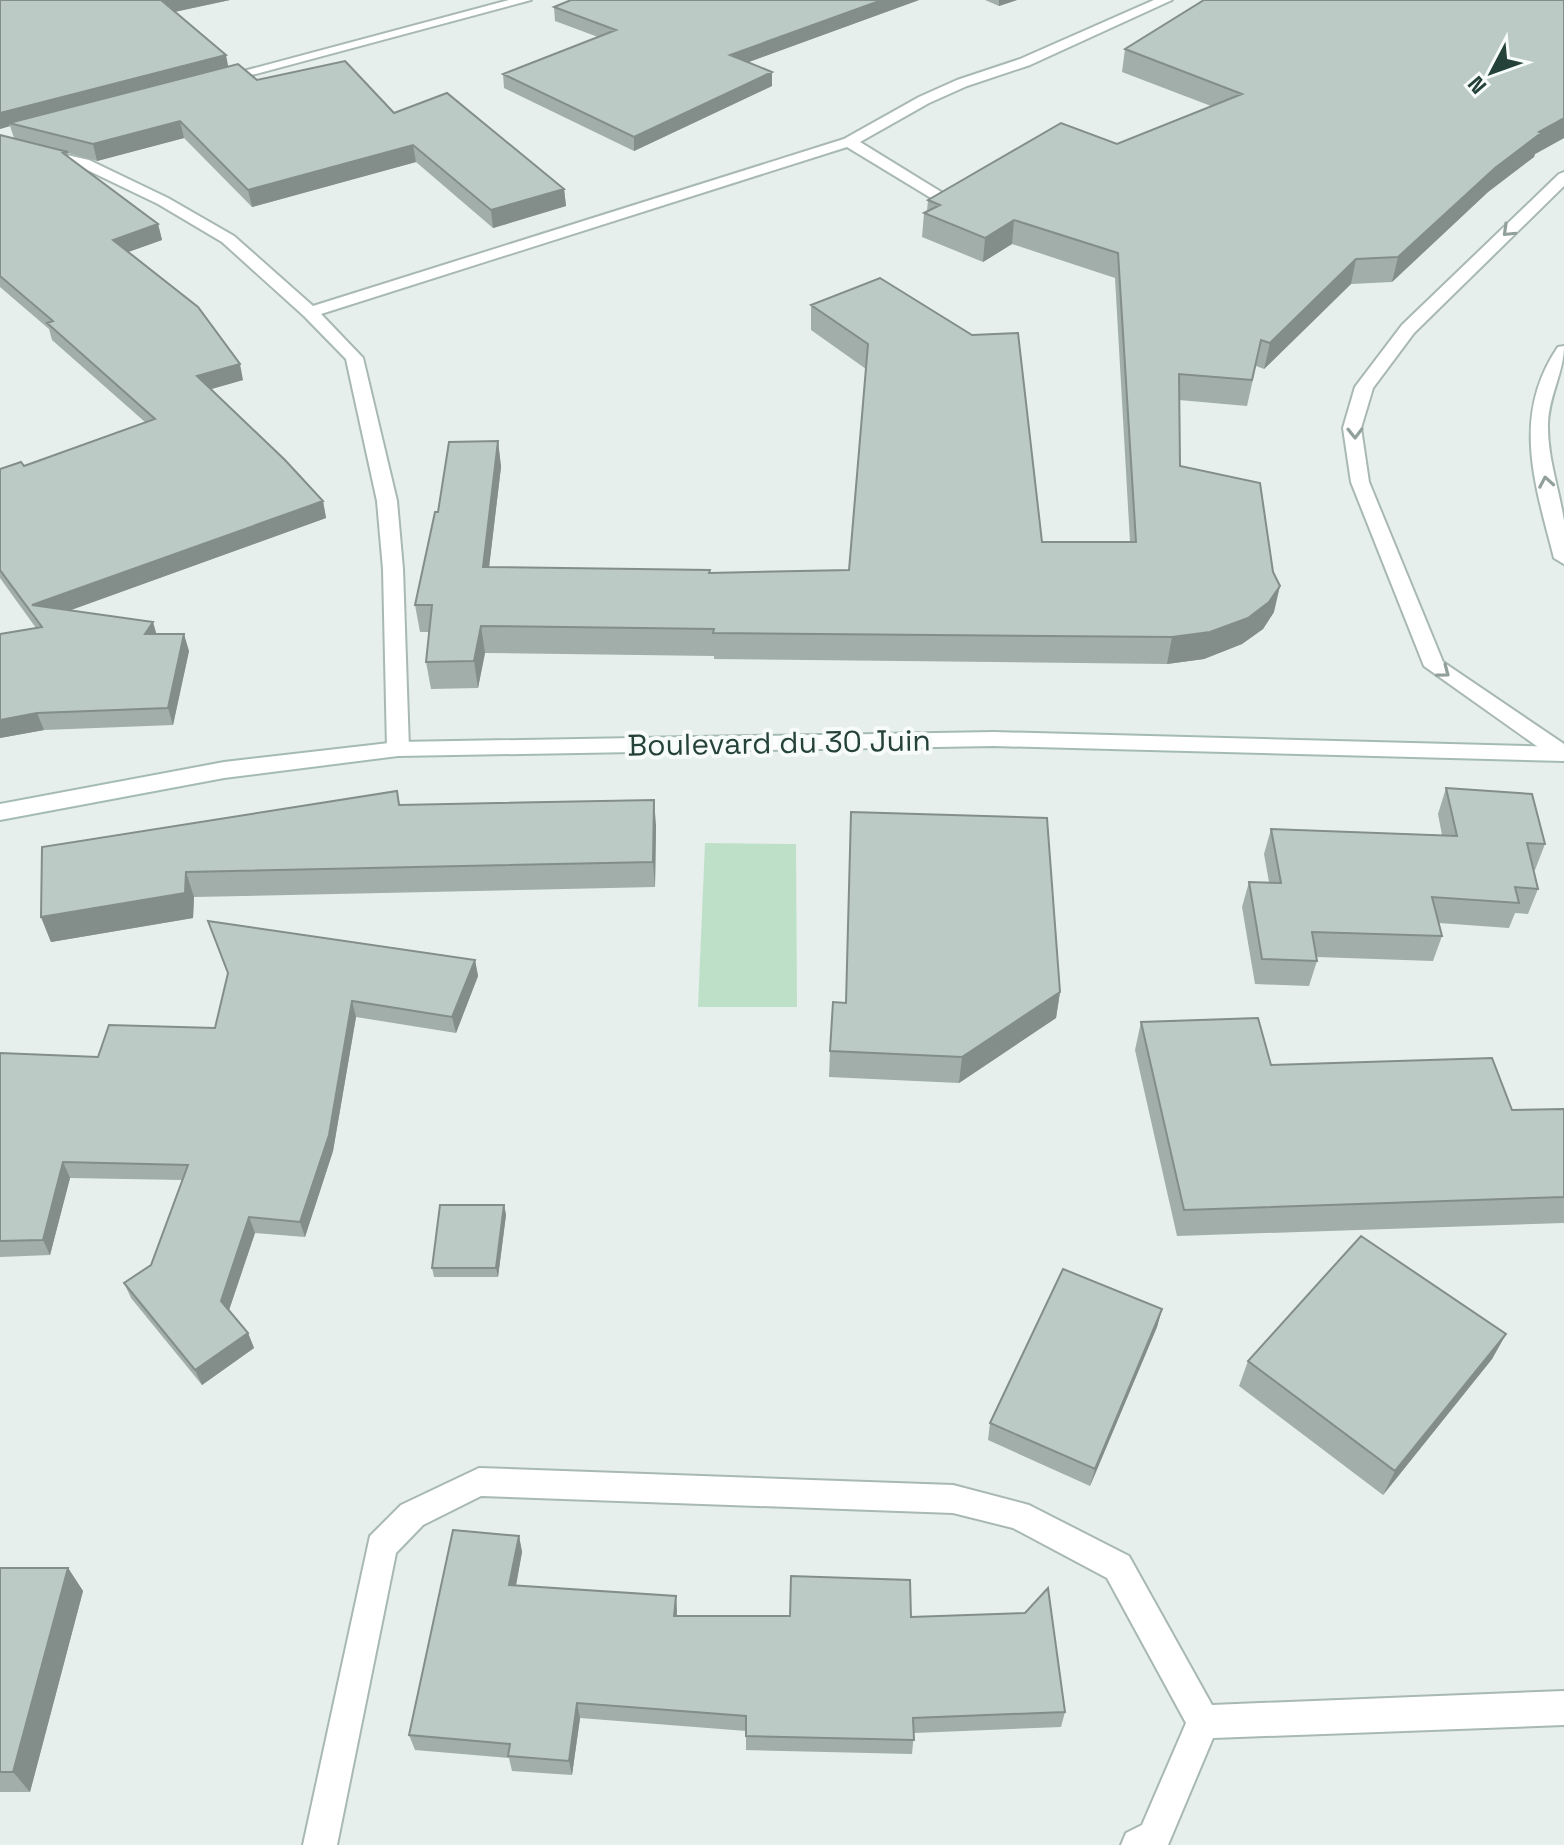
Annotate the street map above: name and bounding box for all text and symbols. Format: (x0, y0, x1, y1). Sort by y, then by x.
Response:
north arrow (1452, 32, 1532, 112)
text: N (1462, 70, 1492, 100)
one-way arrow (1503, 222, 1517, 236)
one-way arrow (1346, 427, 1363, 439)
one-way arrow (1538, 475, 1555, 489)
one-way arrow (1435, 663, 1450, 677)
street label: Boulevard du 30 Juin (627, 720, 931, 765)

